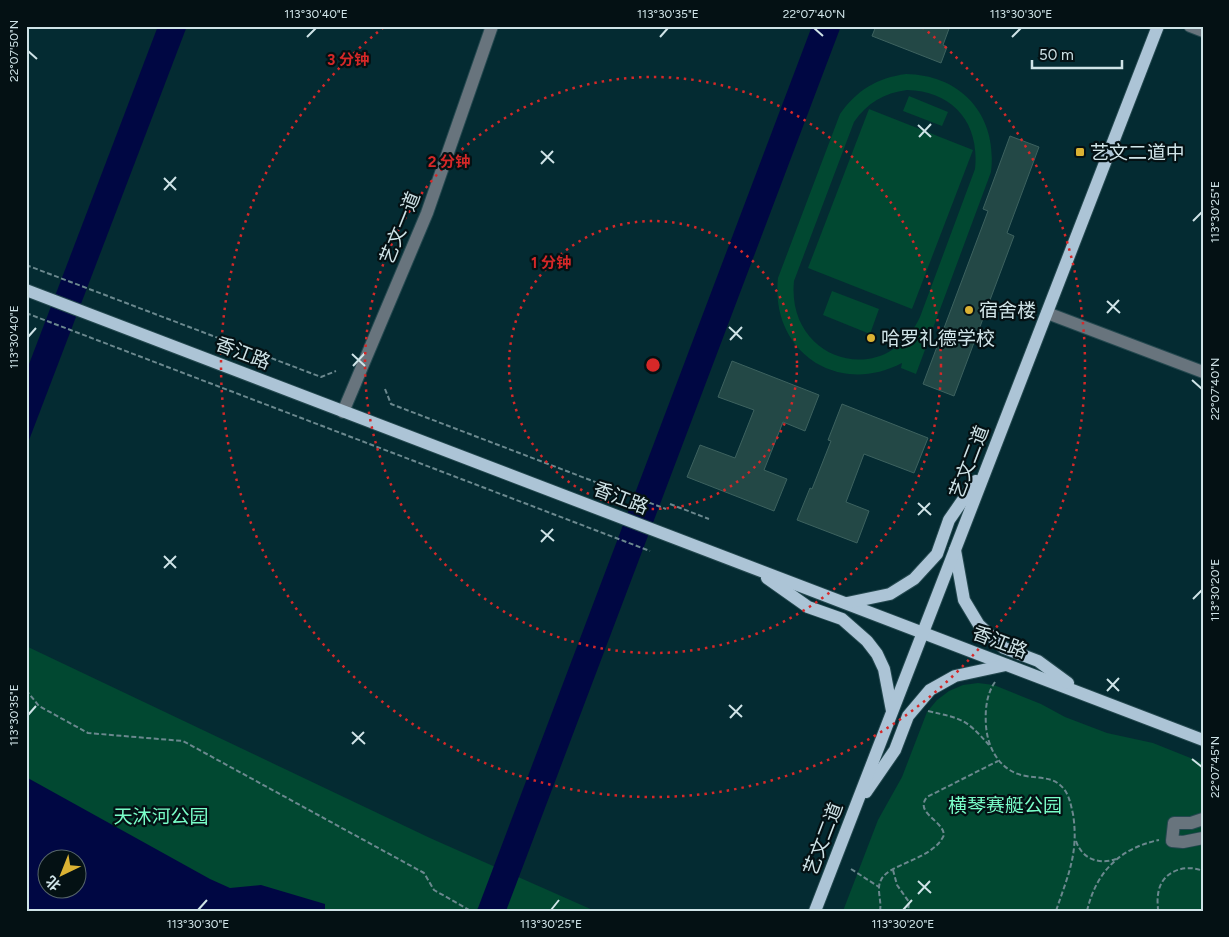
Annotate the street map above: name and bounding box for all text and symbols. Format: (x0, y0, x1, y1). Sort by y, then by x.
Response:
text: 113°30'40"E (284, 7, 348, 21)
text: 113°30'35"E (637, 7, 699, 21)
text: 22°07'40"N (783, 7, 845, 21)
text: 113°30'30"E (990, 7, 1052, 21)
text: 22°07'50"N (7, 20, 21, 82)
scale bar (1032, 38, 1122, 70)
text: 50 m (1039, 46, 1074, 64)
text: 3 分钟 (327, 51, 369, 69)
place label: 艺文二道中 (1090, 141, 1185, 164)
marker: 艺文二道中 (1074, 146, 1086, 158)
text: 2 分钟 (428, 153, 470, 171)
text: 113°30'25"E (1208, 181, 1222, 243)
street label: 艺文一道 (375, 188, 425, 268)
text: 1 分钟 (531, 254, 571, 272)
place label: 宿舍楼 (979, 299, 1036, 322)
marker: 宿舍楼 (963, 304, 975, 316)
text: 113°30'40"E (7, 305, 21, 369)
place label: 哈罗礼德学校 (881, 327, 995, 350)
street label: 香江路 (212, 332, 274, 374)
marker: 哈罗礼德学校 (865, 332, 877, 344)
centre of rings (644, 356, 662, 374)
text: 22°07'40"N (1208, 358, 1222, 420)
street label: 艺文二道 (945, 422, 993, 502)
street label: 香江路 (590, 477, 652, 519)
text: 113°30'20"E (1208, 559, 1222, 621)
street label: 香江路 (969, 621, 1031, 663)
text: 113°30'35"E (7, 684, 21, 746)
text: 22°07'45"N (1208, 736, 1222, 798)
park label: 横琴赛艇公园 (948, 794, 1062, 817)
street label: 艺文二道 (799, 799, 847, 879)
park label: 天沐河公园 (113, 805, 209, 828)
north arrow (38, 850, 88, 900)
text: 北 (43, 872, 64, 894)
text: 113°30'30"E (167, 917, 229, 931)
text: 113°30'25"E (520, 917, 582, 931)
text: 113°30'20"E (872, 917, 934, 931)

